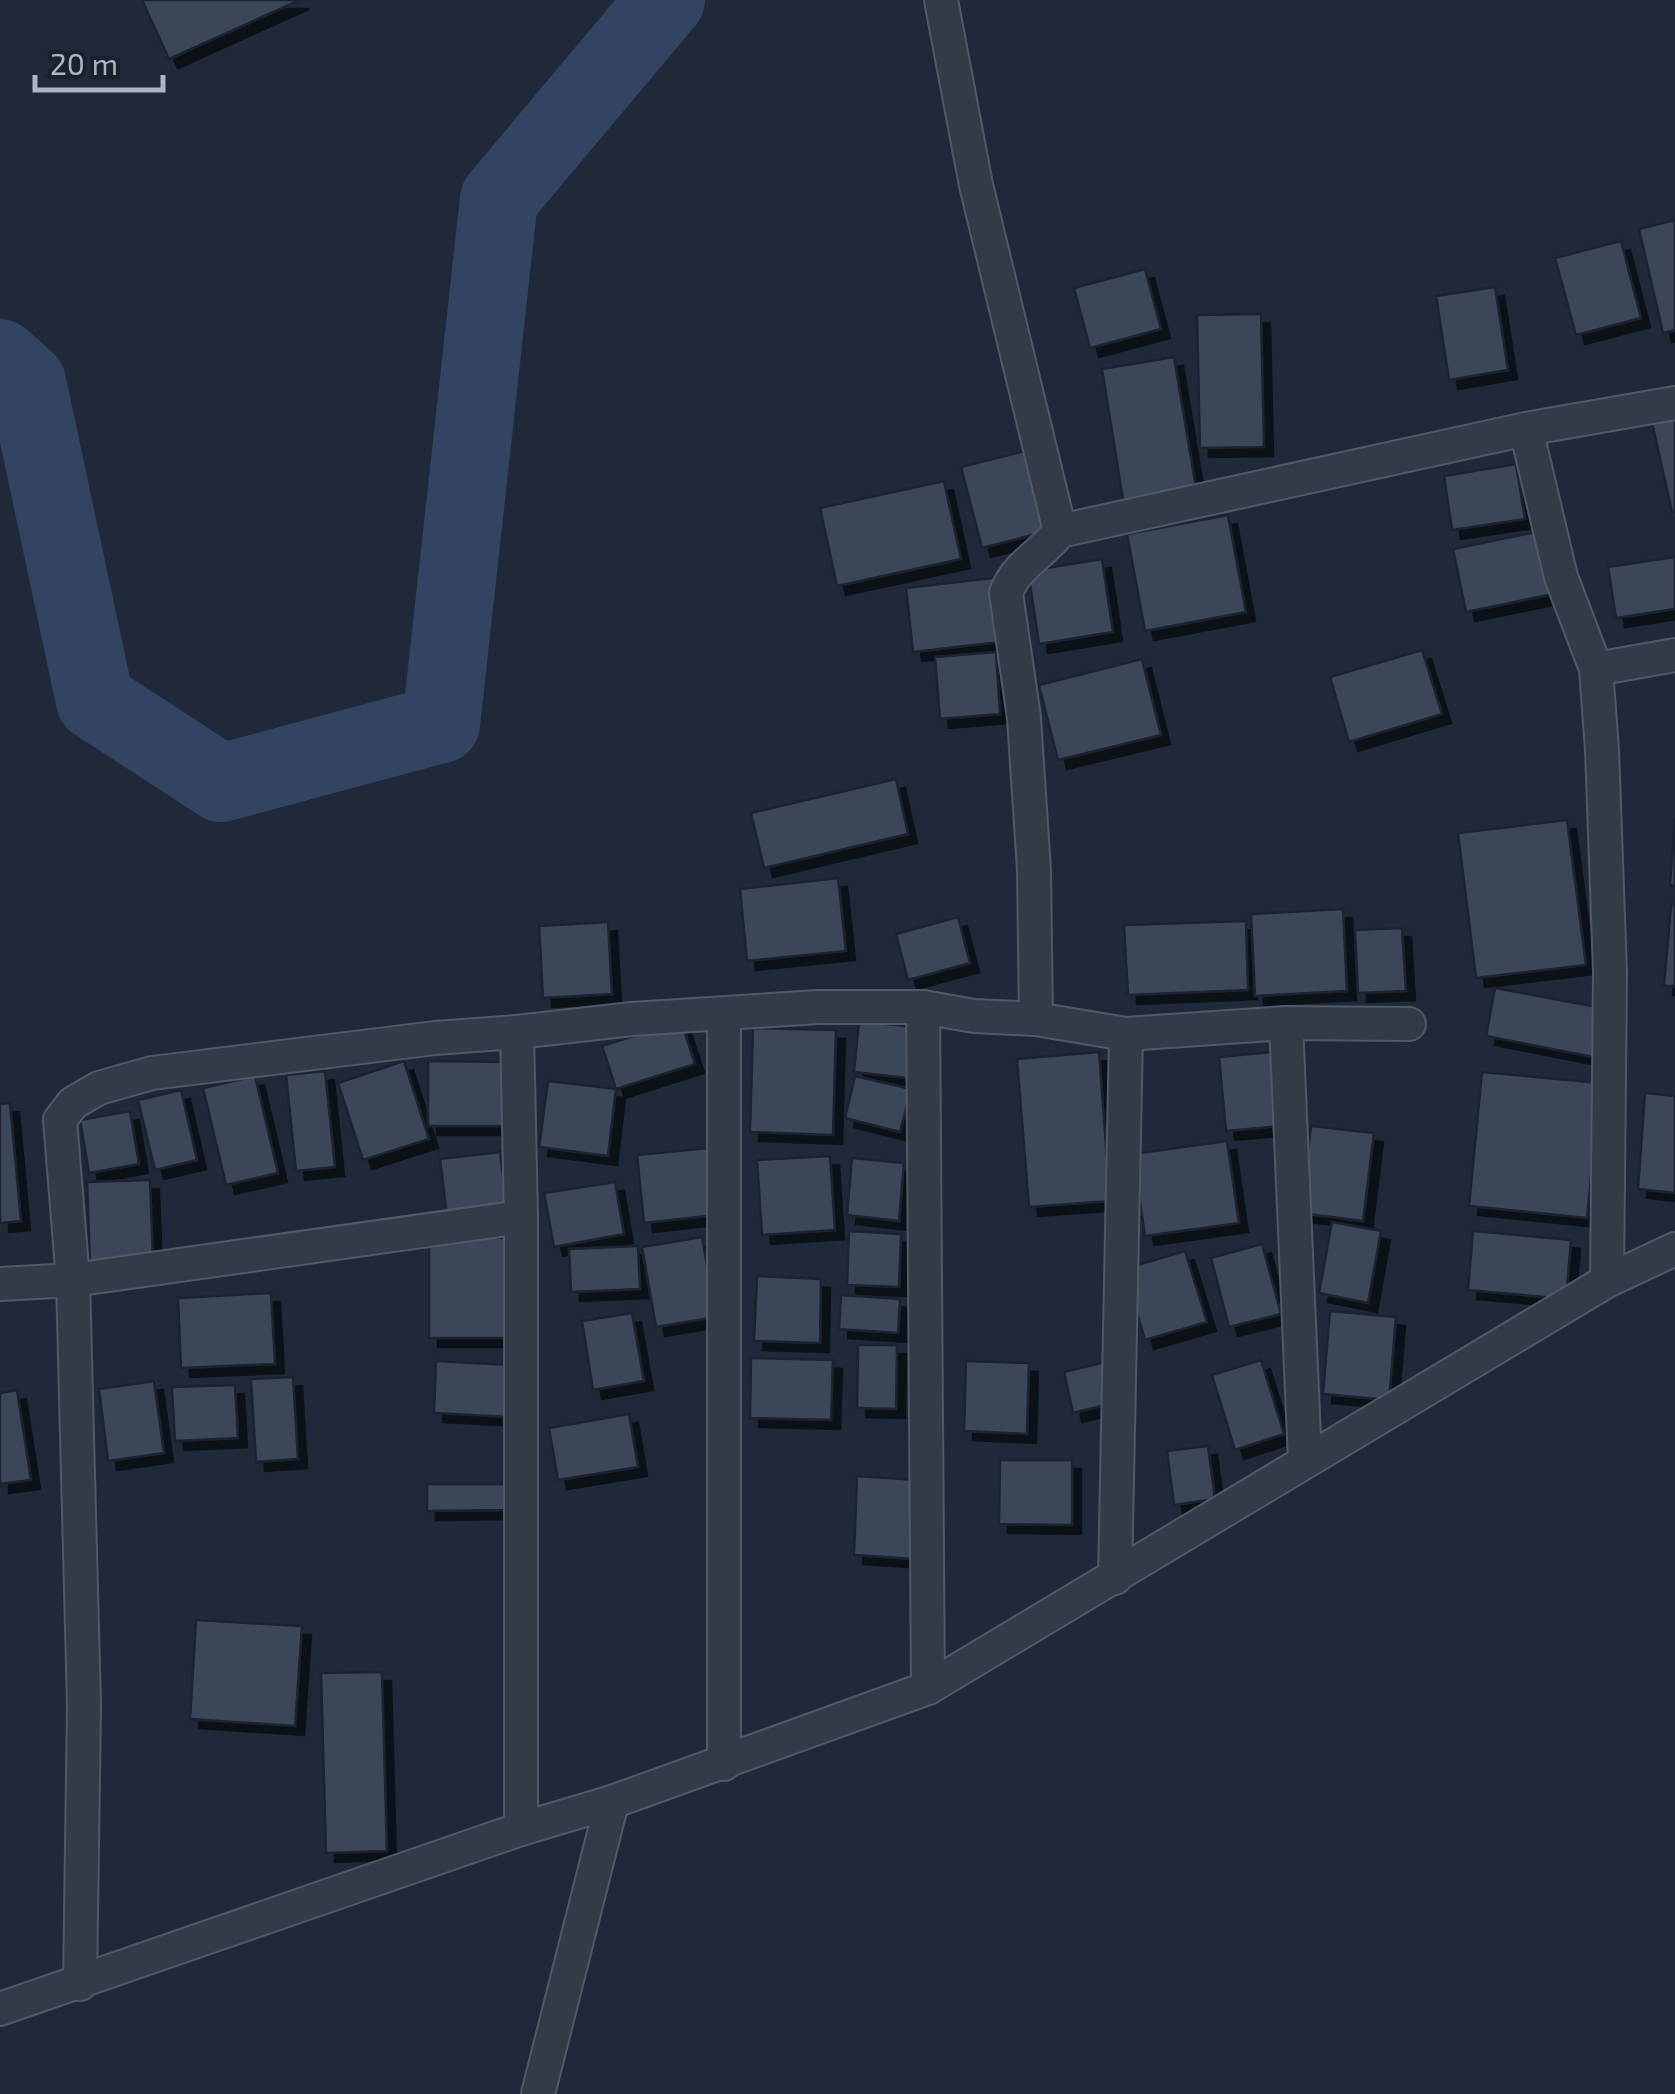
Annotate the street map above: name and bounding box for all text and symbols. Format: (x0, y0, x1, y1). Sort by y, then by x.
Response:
scale bar (35, 30, 162, 92)
text: 20 m (50, 45, 118, 81)

